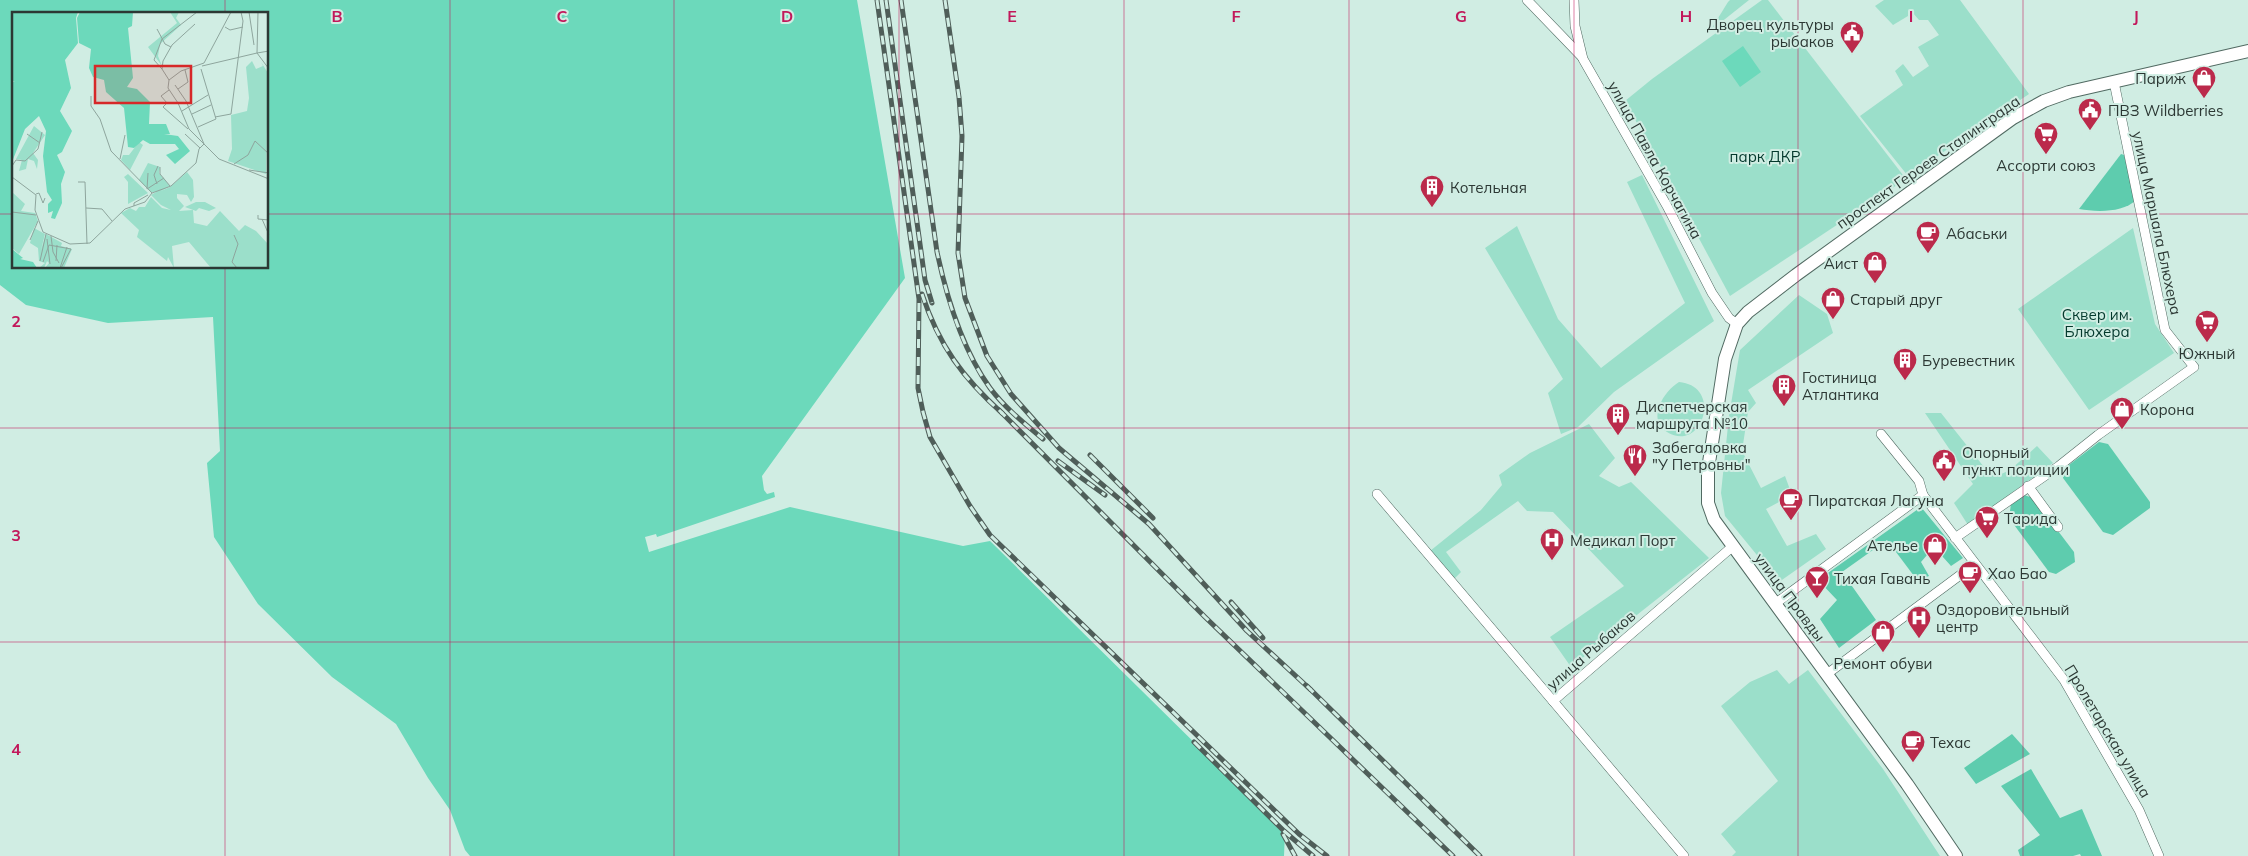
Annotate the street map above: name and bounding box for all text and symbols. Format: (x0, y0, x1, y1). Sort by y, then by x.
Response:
text: B (331, 6, 343, 26)
text: C (557, 6, 568, 26)
text: D (781, 6, 793, 26)
text: E (1007, 6, 1017, 26)
text: F (1231, 6, 1241, 26)
text: G (1455, 6, 1467, 26)
text: H (1680, 6, 1692, 26)
text: I (1909, 6, 1913, 26)
text: J (2133, 6, 2139, 26)
inset map (12, 12, 269, 269)
place label: Дворец культуры рыбаков (1707, 15, 1834, 51)
public building icon: Дворец культуры рыбаков (1839, 20, 1865, 54)
shop icon: Париж (2191, 65, 2217, 99)
place label: Париж (2135, 69, 2187, 88)
street label: улица Павла Корчагина (1604, 78, 1706, 242)
street label: проспект Героев Сталинграда (1832, 91, 2024, 233)
public building icon: ПВЗ Wildberries (2077, 97, 2103, 131)
place label: ПВЗ Wildberries (2108, 101, 2223, 120)
supermarket icon: Ассорти союз (2033, 121, 2059, 155)
street label: улица Маршала Блюхера (2128, 129, 2186, 317)
park label: парк ДКР (1730, 147, 1801, 166)
place label: Ассорти союз (1996, 156, 2096, 175)
building icon: Котельная (1419, 174, 1445, 208)
place label: Котельная (1450, 178, 1527, 197)
cafe icon: Абаськи (1915, 220, 1941, 254)
place label: Абаськи (1946, 224, 2007, 243)
shop icon: Аист (1862, 250, 1888, 284)
place label: Аист (1824, 254, 1858, 273)
shop icon: Старый друг (1820, 286, 1846, 320)
place label: Старый друг (1850, 290, 1943, 309)
park label: Сквер им. Блюхера (2062, 305, 2132, 341)
supermarket icon: Южный (2194, 309, 2220, 343)
text: 2 (11, 311, 21, 331)
place label: Южный (2179, 344, 2235, 363)
building icon: Буревестник (1892, 347, 1918, 381)
place label: Буревестник (1922, 351, 2016, 370)
place label: Гостиница Атлантика (1802, 368, 1879, 404)
building icon: Гостиница Атлантика (1771, 373, 1797, 407)
shop icon: Корона (2109, 396, 2135, 430)
place label: Диспетчерская маршрута №10 (1636, 397, 1748, 433)
place label: Корона (2140, 400, 2194, 419)
building icon: Диспетчерская маршрута №10 (1605, 402, 1631, 436)
place label: Забегаловка "У Петровны" (1652, 438, 1751, 474)
restaurant icon: Забегаловка "У Петровны" (1622, 443, 1648, 477)
place label: Опорный пункт полиции (1962, 443, 2069, 479)
public building icon: Опорный пункт полиции (1931, 448, 1957, 482)
cafe icon: Пиратская Лагуна (1778, 487, 1804, 521)
place label: Пиратская Лагуна (1808, 491, 1944, 510)
supermarket icon: Тарида (1974, 505, 2000, 539)
place label: Тарида (2004, 509, 2057, 528)
text: 3 (11, 525, 21, 545)
hospital icon: Медикал Порт (1539, 527, 1565, 561)
place label: Медикал Порт (1570, 531, 1676, 550)
shop icon: Ателье (1922, 532, 1948, 566)
place label: Ателье (1867, 536, 1918, 555)
street label: улица Правды (1750, 549, 1830, 645)
cafe icon: Хао Бао (1957, 560, 1983, 594)
place label: Хао Бао (1988, 564, 2048, 583)
bar icon: Тихая Гавань (1804, 565, 1830, 599)
place label: Тихая Гавань (1834, 569, 1930, 588)
place label: Оздоровительный центр (1936, 600, 2070, 636)
hospital icon: Оздоровительный центр (1906, 605, 1932, 639)
street label: улица Рыбаков (1543, 606, 1639, 694)
shop icon: Ремонт обуви (1870, 619, 1896, 653)
place label: Ремонт обуви (1833, 654, 1933, 673)
street label: Пролетарская улица (2061, 661, 2155, 801)
cafe icon: Техас (1900, 729, 1926, 763)
place label: Техас (1930, 733, 1971, 752)
text: 4 (11, 739, 21, 759)

